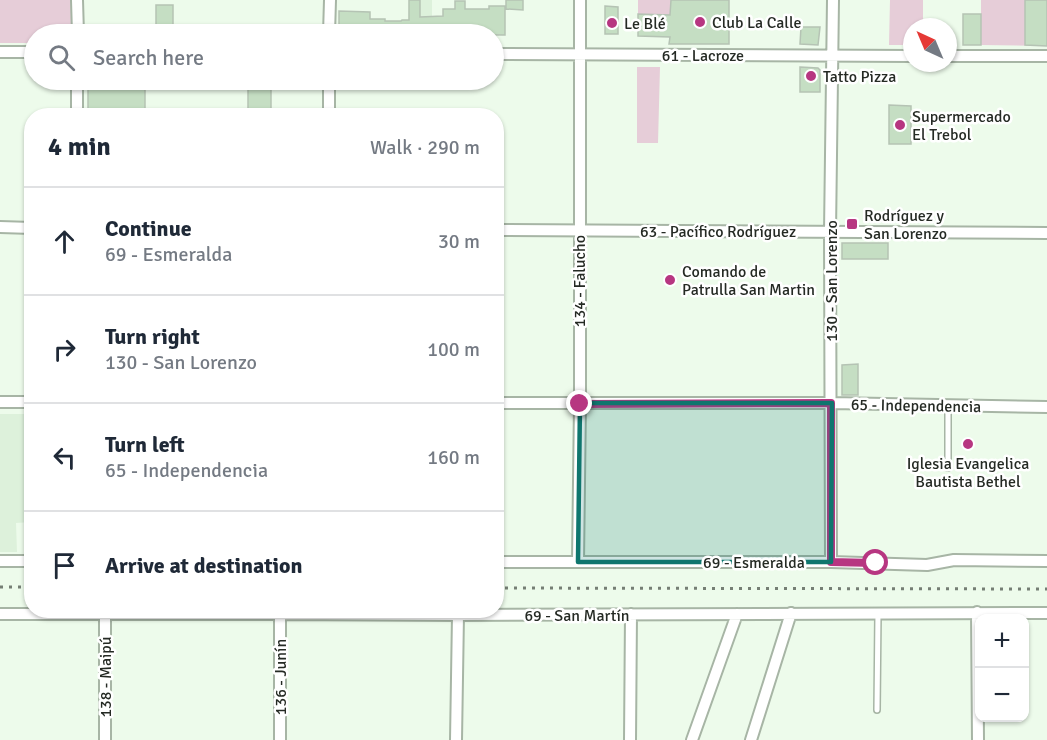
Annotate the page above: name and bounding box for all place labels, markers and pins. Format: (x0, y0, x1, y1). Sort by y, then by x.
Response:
place label: Club La Calle (712, 13, 801, 33)
place label: Le Blé (624, 14, 666, 34)
marker: Club La Calle (693, 15, 707, 29)
marker: Le Blé (605, 16, 619, 30)
place label: Tatto Pizza (823, 67, 896, 87)
marker: Tatto Pizza (804, 69, 818, 83)
place label: Supermercado El Trebol (912, 107, 1011, 145)
marker: Supermercado El Trebol (893, 118, 907, 132)
place label: Rodríguez y San Lorenzo (864, 206, 947, 244)
marker: Rodríguez y San Lorenzo (845, 217, 859, 231)
place label: Comando de Patrulla San Martin (682, 262, 815, 300)
marker: Comando de Patrulla San Martin (663, 273, 677, 287)
marker: Iglesia Evangelica Bautista Bethel (961, 437, 975, 451)
place label: Iglesia Evangelica Bautista Bethel (907, 454, 1029, 492)

